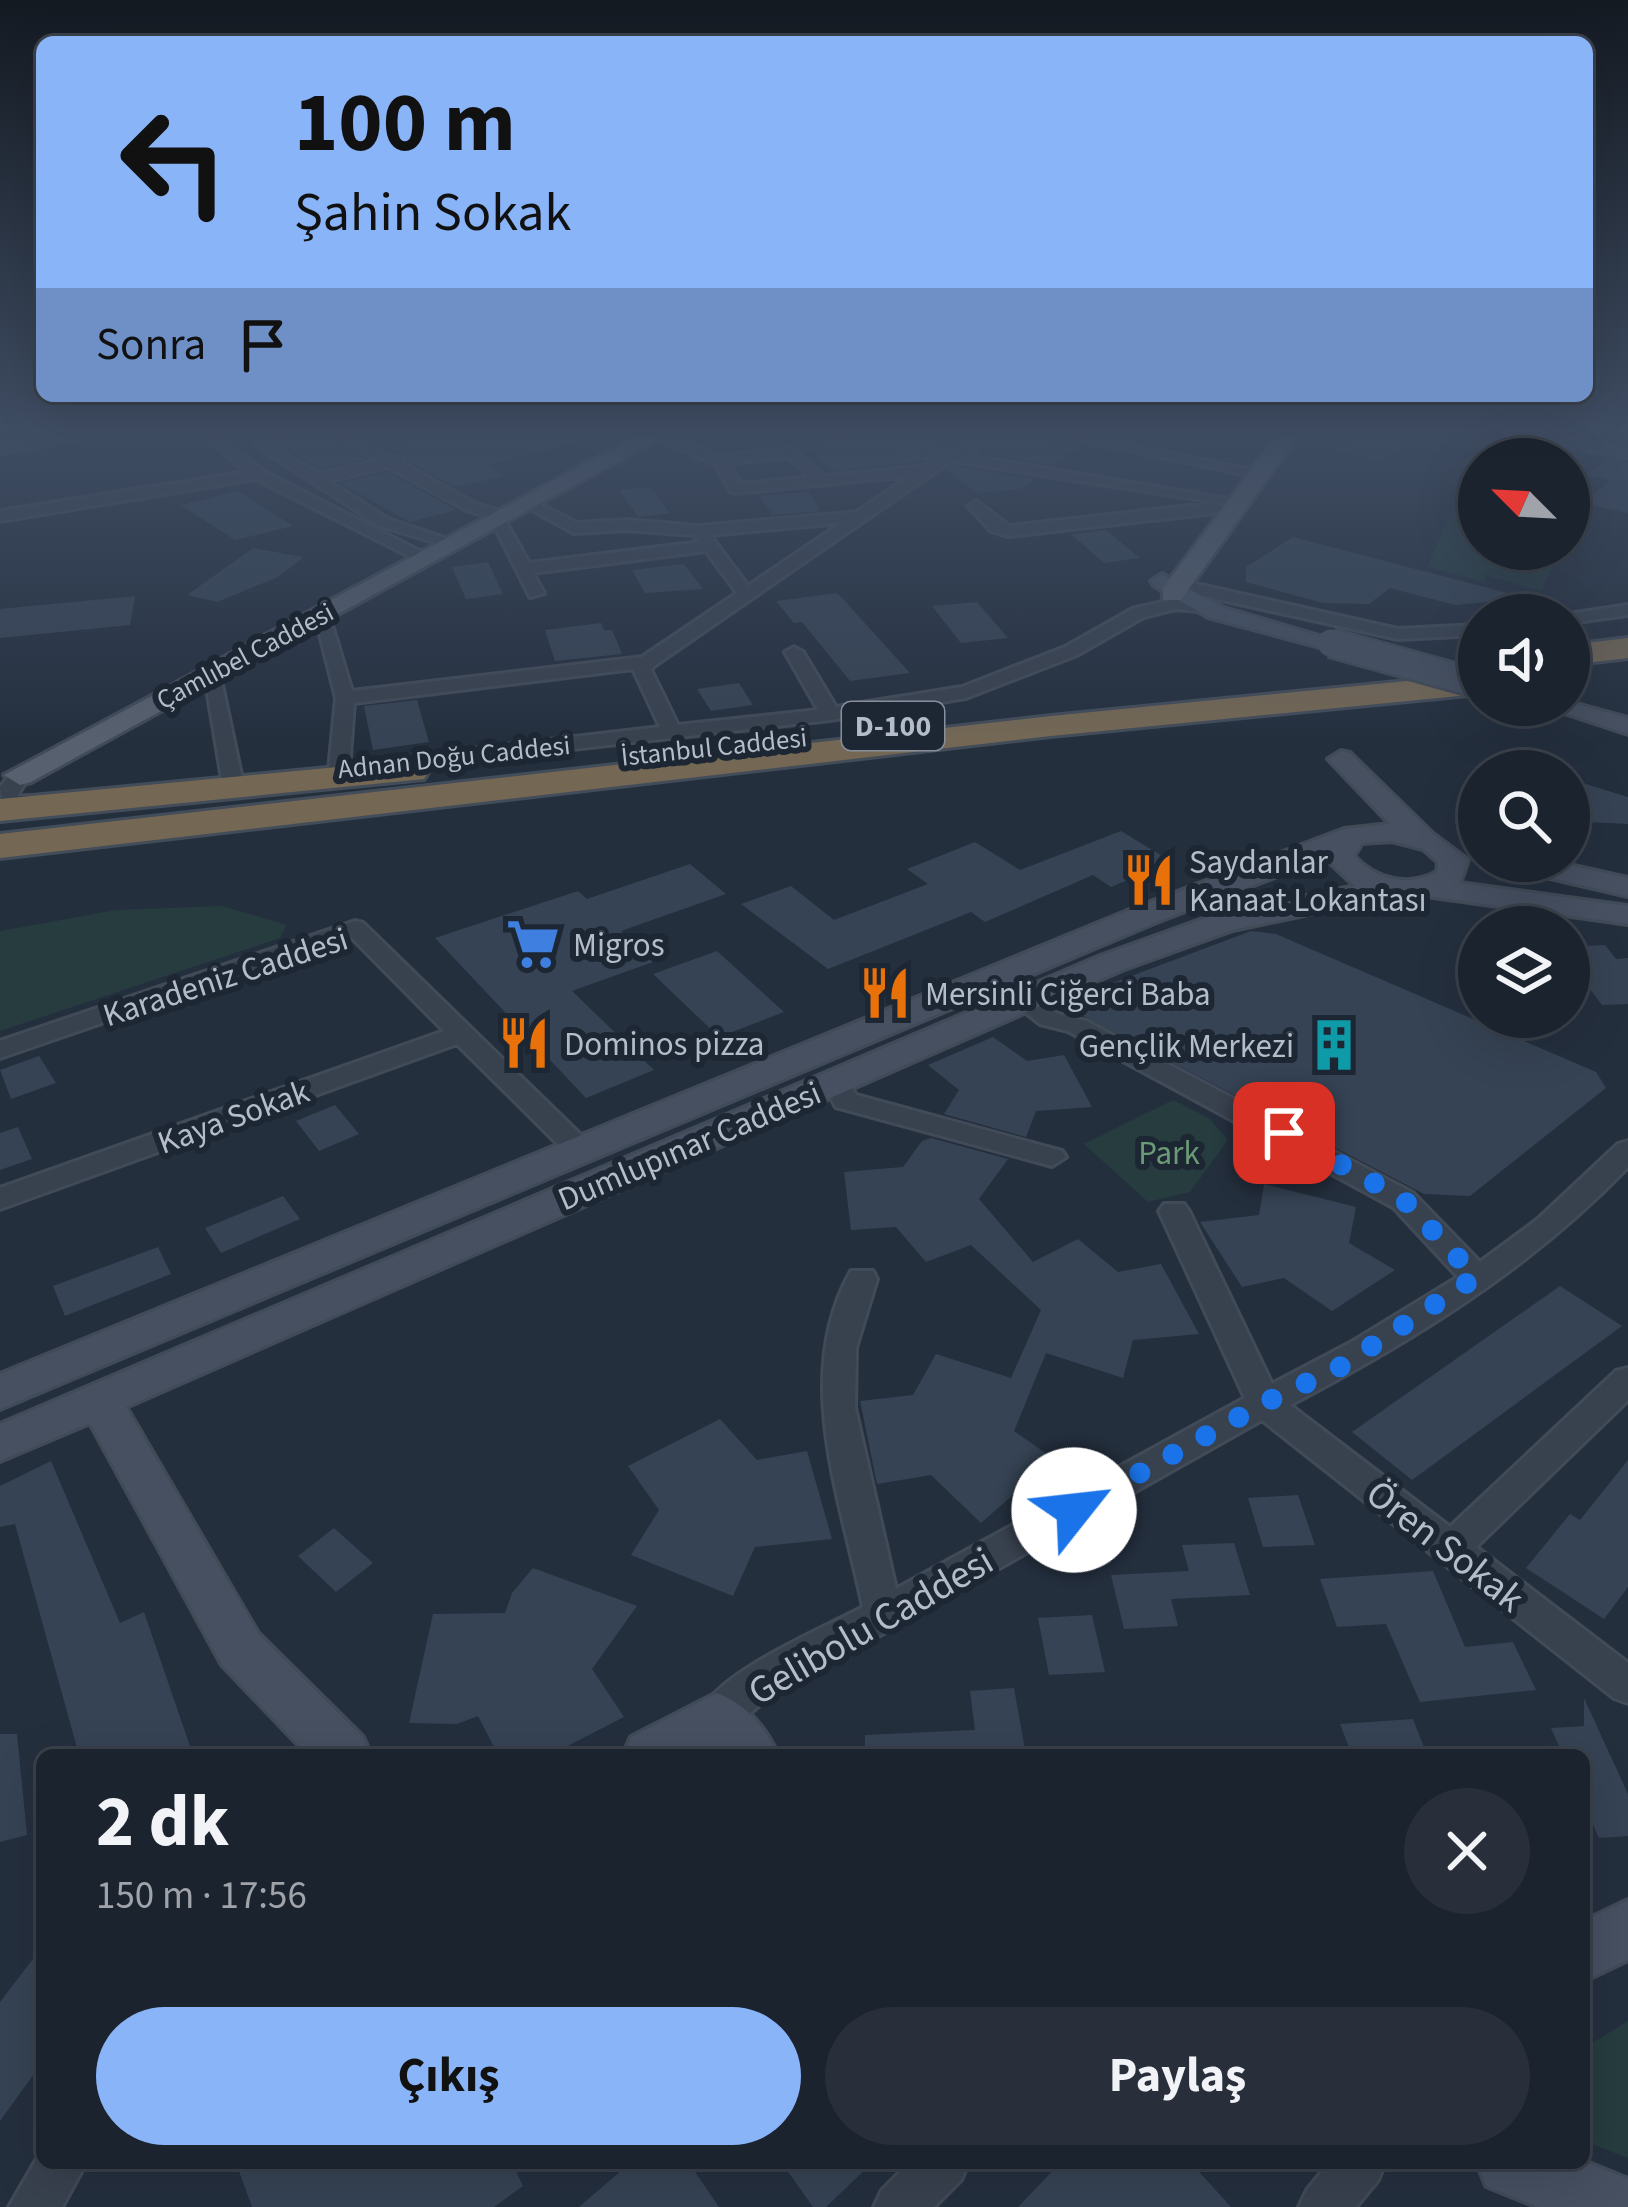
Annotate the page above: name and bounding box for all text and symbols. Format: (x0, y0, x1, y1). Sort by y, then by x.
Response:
text: 100 m (294, 64, 516, 184)
icon: left (96, 84, 252, 240)
text: Şahin Sokak (294, 175, 571, 252)
icon: arrive (230, 312, 296, 378)
text: Sonra (96, 313, 206, 377)
north arrow (1458, 438, 1590, 570)
map controls (1458, 438, 1590, 1038)
street label: Çamlıbel Caddesi (150, 593, 341, 720)
button: sound (1458, 594, 1590, 726)
road number: D-100 (842, 702, 944, 750)
street label: İstanbul Caddesi (619, 718, 809, 777)
street label: Adnan Doğu Caddesi (336, 726, 572, 789)
button: search (1458, 750, 1590, 882)
place label: Saydanlar Kanaat Lokantası (1189, 839, 1427, 924)
restaurant icon: Saydanlar Kanaat Lokantası (1120, 851, 1178, 909)
button: layers (1458, 906, 1590, 1038)
supermarket icon: Migros (504, 915, 562, 973)
street label: Karadeniz Caddesi (97, 916, 354, 1039)
place label: Migros (573, 922, 665, 969)
restaurant icon: Mersinli Ciğerci Baba (856, 964, 914, 1022)
place label: Mersinli Ciğerci Baba (925, 971, 1211, 1018)
restaurant icon: Dominos pizza (495, 1014, 553, 1072)
building icon: Gençlik Merkezi (1305, 1016, 1363, 1074)
place label: Dominos pizza (564, 1021, 764, 1068)
place label: Gençlik Merkezi (1079, 1023, 1294, 1070)
street label: Kaya Sokak (151, 1068, 317, 1167)
street label: Dumlupınar Caddesi (551, 1070, 828, 1223)
pin (1233, 1082, 1335, 1184)
icon: arrive (1251, 1100, 1317, 1166)
park label: Park (1138, 1130, 1201, 1177)
position arrow (1011, 1447, 1137, 1573)
street label: Ören Sokak (1354, 1467, 1536, 1626)
street label: Gelibolu Caddesi (738, 1534, 1004, 1720)
text: 2 dk (96, 1771, 229, 1874)
button: close (1404, 1788, 1530, 1914)
text: 150 m · 17:56 (96, 1868, 307, 1924)
button: Çıkış (96, 2007, 801, 2145)
button: Paylaş (825, 2007, 1530, 2145)

